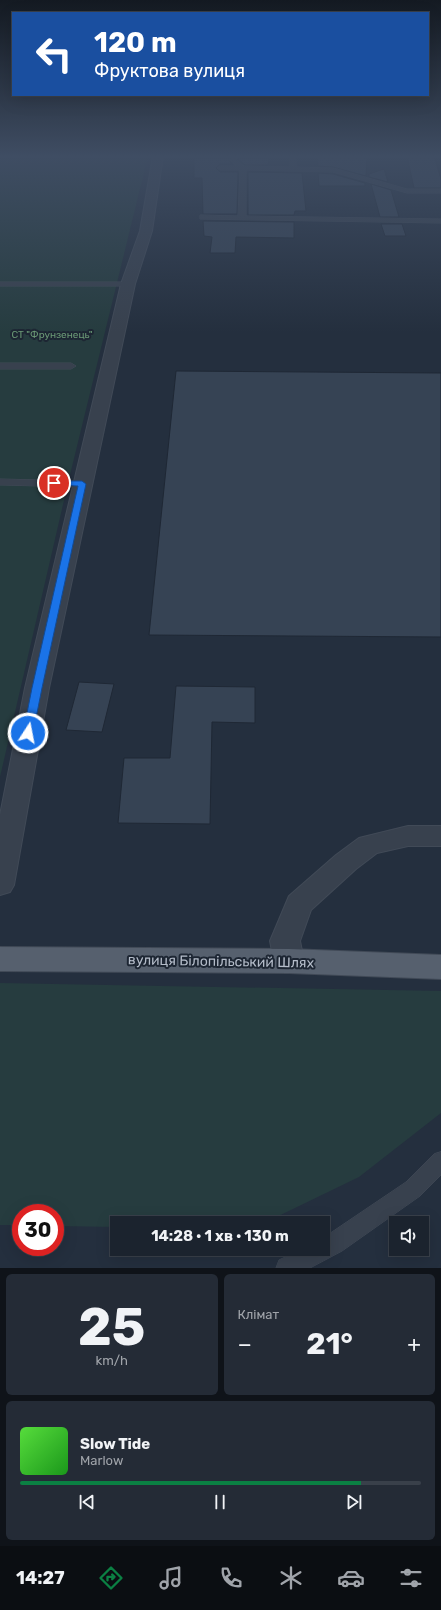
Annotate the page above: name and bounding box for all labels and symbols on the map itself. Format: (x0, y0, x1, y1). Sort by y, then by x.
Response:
park label: СТ "Фрунзенець" (11, 329, 93, 341)
pin (37, 466, 71, 500)
position arrow (7, 712, 49, 754)
street label: вулиця Білопільський Шлях (128, 951, 315, 972)
speed limit sign: 30 (12, 1204, 64, 1256)

